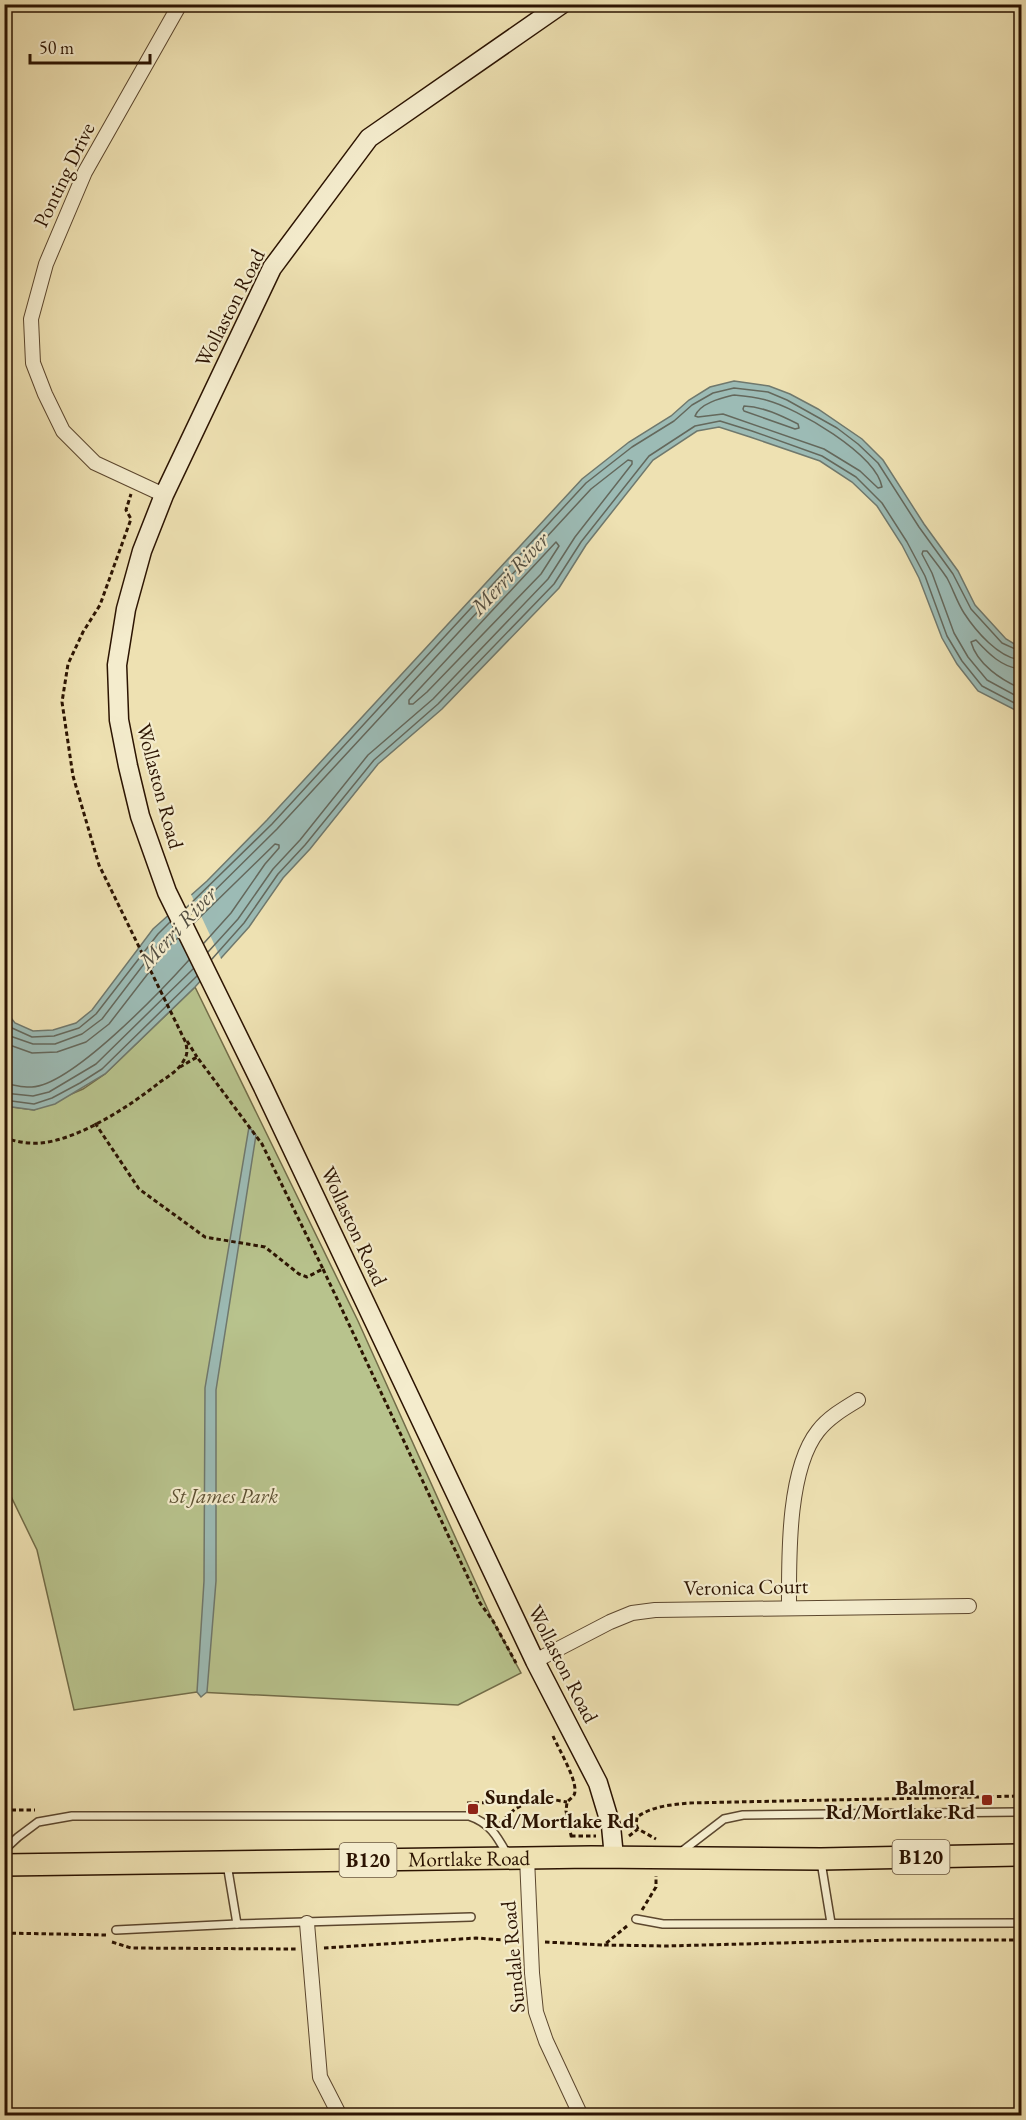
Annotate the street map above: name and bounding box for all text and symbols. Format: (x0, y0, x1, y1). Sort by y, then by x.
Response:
scale bar (30, 27, 150, 65)
text: 50 m (39, 36, 74, 59)
street label: Ponting Drive (27, 118, 100, 232)
street label: Wollaston Road (188, 244, 271, 371)
water label: Merri River (462, 524, 556, 622)
street label: Wollaston Road (131, 720, 190, 852)
water label: Merri River (130, 878, 224, 976)
street label: Wollaston Road (315, 1162, 394, 1290)
park label: St James Park (169, 1482, 279, 1509)
street label: Veronica Court (683, 1572, 809, 1601)
street label: Wollaston Road (522, 1600, 605, 1728)
place label: Balmoral Rd/Mortlake Rd (825, 1774, 975, 1825)
place label: Sundale Rd/Mortlake Rd (485, 1783, 635, 1834)
marker: Balmoral Rd/Mortlake Rd (980, 1793, 994, 1807)
marker: Sundale Rd/Mortlake Rd (466, 1802, 480, 1816)
road number: B120 (892, 1840, 950, 1874)
road number: B120 (340, 1843, 397, 1877)
street label: Mortlake Road (408, 1844, 531, 1872)
street label: Sundale Road (494, 1900, 531, 2014)

